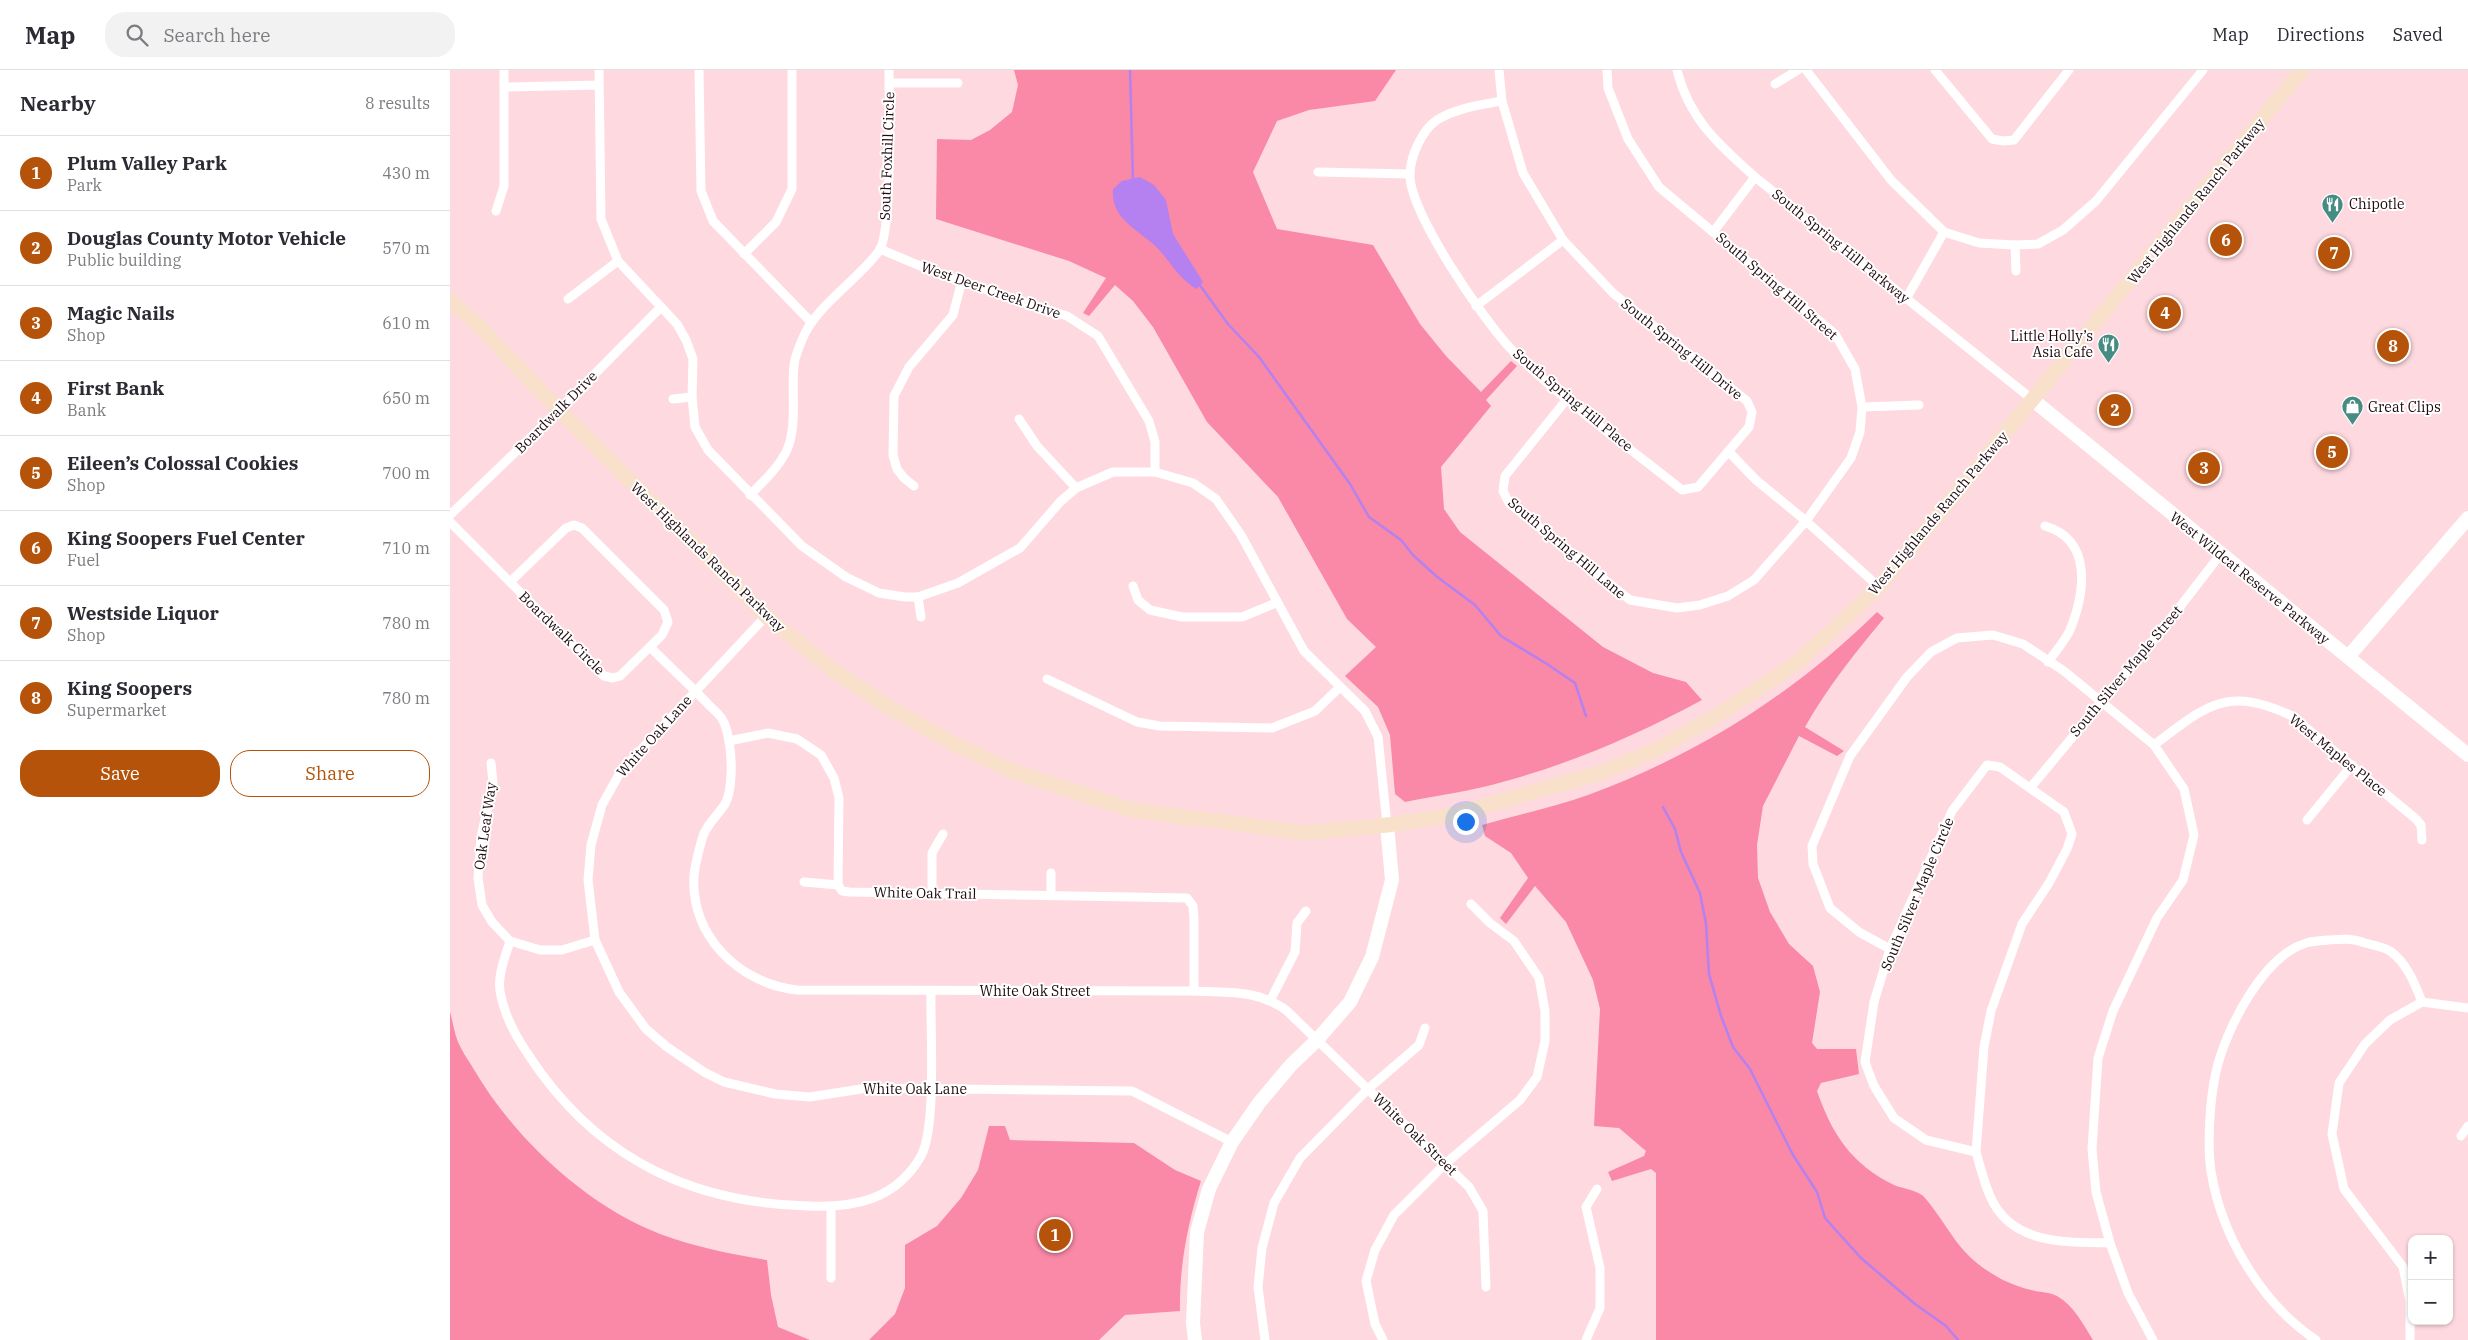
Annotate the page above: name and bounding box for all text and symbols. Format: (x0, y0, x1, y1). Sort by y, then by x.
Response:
search box (105, 12, 455, 57)
text: Map (25, 19, 75, 51)
icon: search (123, 21, 151, 49)
text: Search here (163, 23, 270, 47)
text: Map (2212, 23, 2249, 46)
text: Directions (2277, 23, 2365, 46)
text: Saved (2393, 23, 2443, 46)
text: Nearby (20, 89, 96, 117)
street label: South Foxhill Circle (876, 91, 898, 221)
text: 8 results (365, 93, 430, 113)
street label: West Highlands Ranch Parkway (2124, 114, 2269, 287)
text: Plum Valley Park (67, 151, 227, 175)
text: 1 (31, 163, 41, 183)
text: 430 m (382, 163, 430, 183)
text: Park (67, 175, 102, 195)
street label: South Spring Hill Parkway (1768, 185, 1914, 308)
restaurant icon: Chipotle (2321, 192, 2345, 223)
place label: Chipotle (2349, 195, 2405, 213)
pin: 6 (2210, 221, 2242, 259)
text: Douglas County Motor Vehicle (67, 226, 346, 250)
street label: South Spring Hill Street (1712, 228, 1842, 344)
pin: 7 (2318, 234, 2350, 272)
text: 2 (31, 238, 41, 258)
text: 570 m (382, 238, 430, 258)
text: Public building (67, 250, 181, 270)
street label: West Deer Creek Drive (919, 258, 1063, 322)
street label: South Spring Hill Drive (1618, 294, 1746, 404)
pin: 4 (2149, 294, 2181, 332)
text: Magic Nails (67, 301, 175, 325)
text: 3 (31, 313, 41, 333)
text: 610 m (382, 313, 430, 333)
text: Shop (67, 325, 105, 345)
place label: Little Holly’s Asia Cafe (2011, 327, 2093, 361)
pin: 8 (2377, 327, 2409, 365)
restaurant icon: Little Holly’s Asia Cafe (2097, 332, 2121, 363)
street label: South Spring Hill Place (1509, 345, 1637, 455)
street label: Boardwalk Drive (511, 367, 601, 457)
text: First Bank (67, 376, 164, 400)
text: 4 (31, 388, 41, 408)
text: 650 m (382, 388, 430, 408)
pin: 2 (2099, 391, 2131, 429)
shop icon: Great Clips (2340, 395, 2364, 426)
place label: Great Clips (2368, 398, 2441, 416)
text: Bank (67, 400, 106, 420)
street label: West Highlands Ranch Parkway (1864, 427, 2012, 598)
pin: 5 (2316, 433, 2348, 471)
pin: 3 (2188, 449, 2220, 487)
text: Eileen’s Colossal Cookies (67, 451, 298, 475)
text: 5 (31, 463, 41, 483)
text: 700 m (382, 463, 430, 483)
text: Shop (67, 475, 105, 495)
street label: West Highlands Ranch Parkway (627, 478, 789, 636)
street label: South Spring Hill Lane (1504, 493, 1630, 603)
street label: West Wildcat Reserve Parkway (2166, 508, 2334, 648)
text: King Soopers Fuel Center (67, 526, 305, 550)
text: 6 (31, 538, 41, 558)
text: 710 m (382, 538, 430, 558)
text: Fuel (67, 550, 100, 570)
street label: Boardwalk Circle (515, 587, 609, 679)
text: Westside Liquor (67, 601, 219, 625)
street label: South Silver Maple Street (2066, 602, 2186, 740)
text: 7 (31, 613, 41, 633)
text: 780 m (382, 613, 430, 633)
text: Shop (67, 625, 105, 645)
text: King Soopers (67, 676, 192, 700)
text: 8 (31, 688, 41, 708)
text: 780 m (382, 688, 430, 708)
street label: White Oak Lane (613, 691, 695, 781)
text: Supermarket (67, 700, 166, 720)
street label: West Maples Place (2285, 710, 2391, 800)
button: Save (20, 750, 220, 797)
button: Share (230, 750, 430, 797)
street label: Oak Leaf Way (470, 780, 500, 871)
your location (1453, 809, 1479, 835)
street label: South Silver Maple Circle (1877, 815, 1957, 973)
street label: White Oak Trail (873, 883, 977, 903)
street label: White Oak Street (980, 982, 1090, 1000)
street label: White Oak Lane (863, 1080, 967, 1098)
street label: White Oak Street (1369, 1089, 1461, 1179)
pin: 1 (1039, 1216, 1071, 1254)
map controls (2408, 1235, 2453, 1325)
button: + (2408, 1235, 2453, 1280)
button: − (2408, 1280, 2453, 1325)

